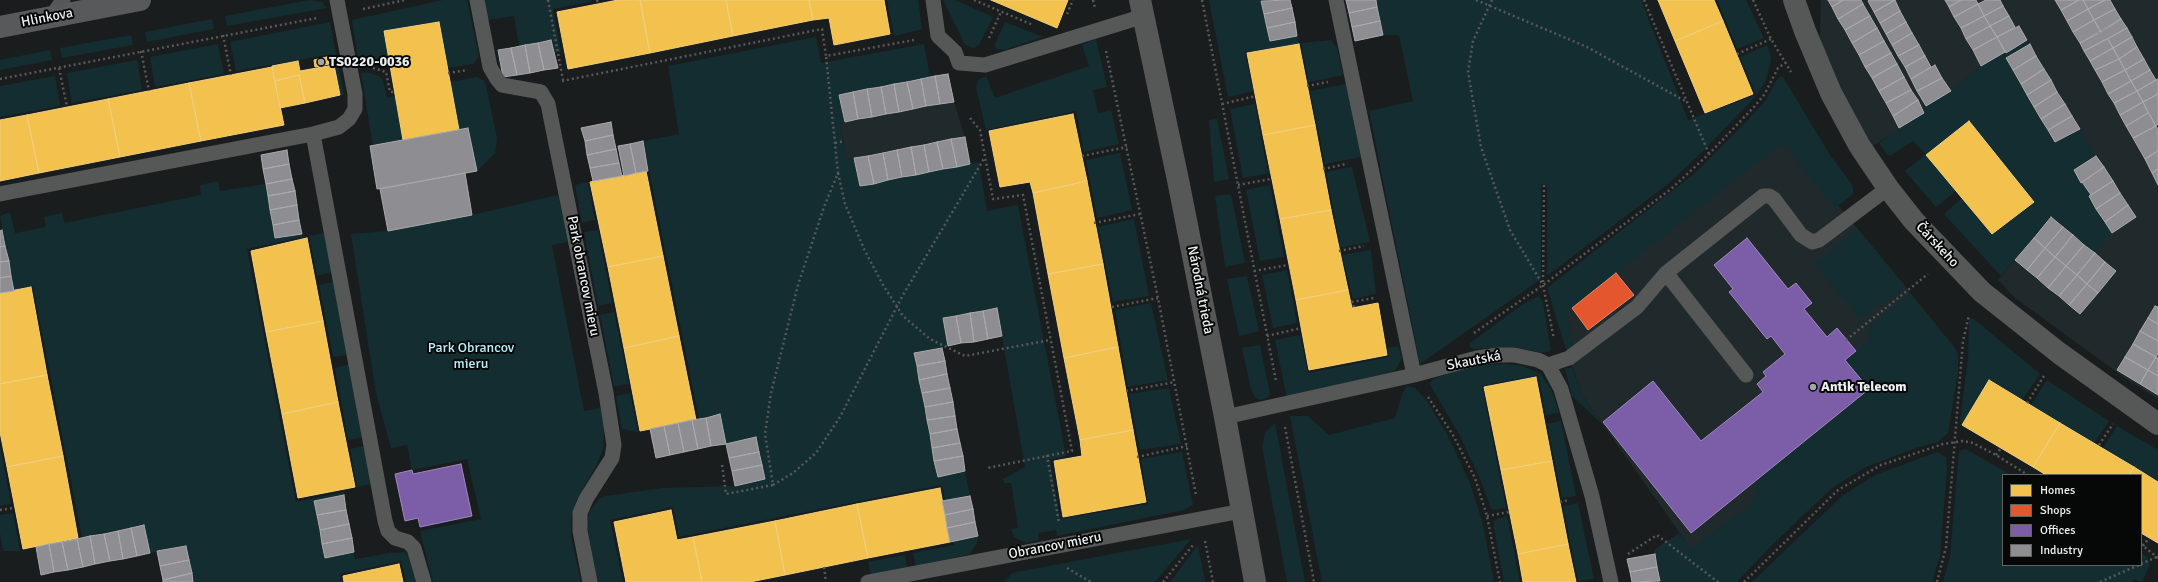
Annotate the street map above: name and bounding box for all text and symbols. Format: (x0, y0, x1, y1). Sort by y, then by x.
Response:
street label: Hlinkova (20, 5, 74, 31)
place label: TS0220-0036 (329, 54, 410, 70)
marker: TS0220-0036 (316, 57, 326, 67)
street label: Park obrancov mieru (563, 214, 603, 338)
street label: Čárskeho (1912, 219, 1962, 271)
street label: Národná trieda (1183, 244, 1217, 336)
park label: Park Obrancov mieru (428, 340, 514, 372)
street label: Skautská (1446, 348, 1502, 374)
place label: Antik Telecom (1821, 379, 1907, 395)
marker: Antik Telecom (1808, 382, 1818, 392)
legend (2002, 474, 2142, 566)
text: Homes (2040, 483, 2075, 498)
text: Shops (2040, 503, 2071, 518)
text: Offices (2040, 523, 2075, 538)
street label: Obrancov mieru (1007, 529, 1103, 563)
text: Industry (2040, 543, 2083, 558)

